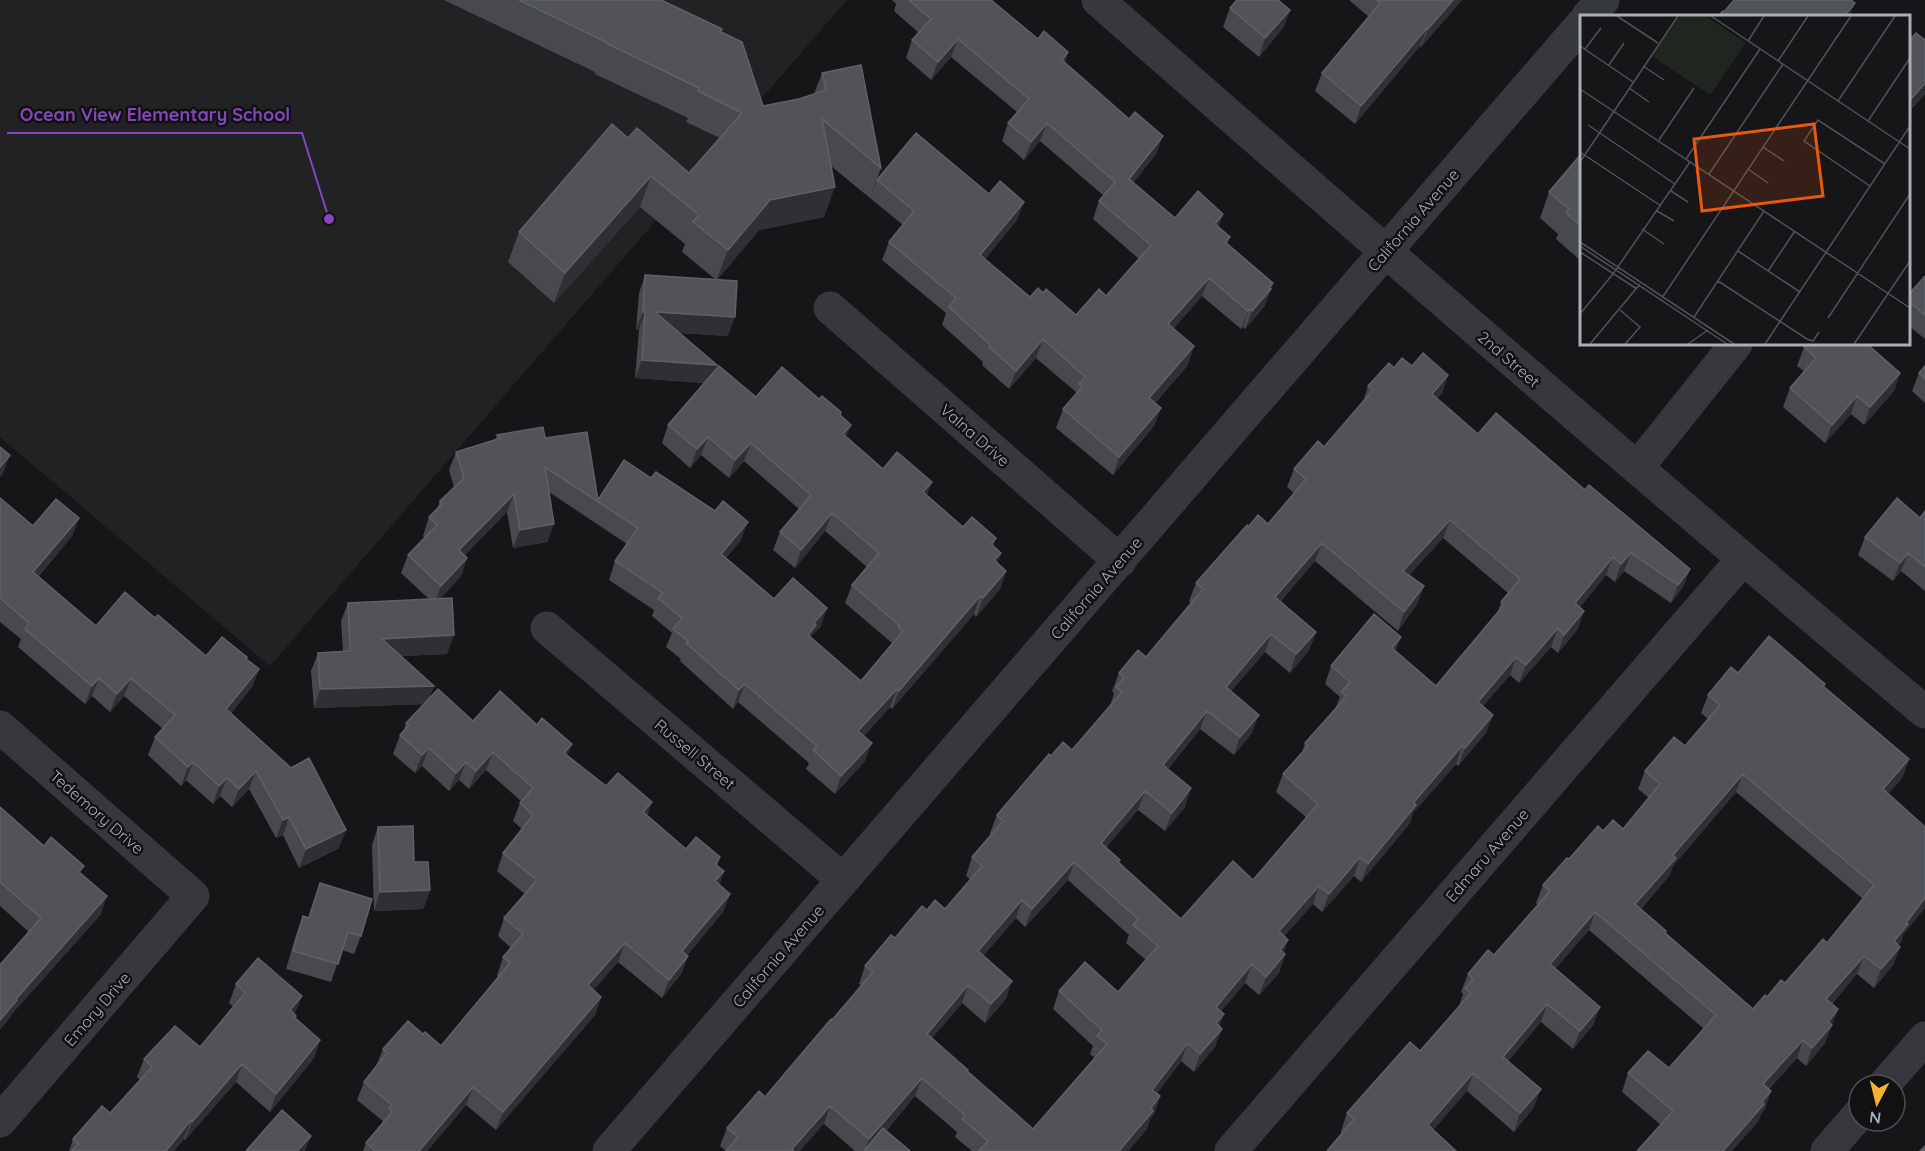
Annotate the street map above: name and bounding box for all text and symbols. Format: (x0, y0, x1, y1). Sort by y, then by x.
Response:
inset map (1580, 15, 1910, 345)
callout: Ocean View Elementary School (7, 97, 302, 133)
text: Ocean View Elementary School (20, 103, 290, 126)
street label: California Avenue (1363, 164, 1463, 276)
street label: 2nd Street (1474, 327, 1544, 391)
street label: Valna Drive (936, 399, 1014, 471)
street label: California Avenue (1046, 532, 1146, 644)
street label: Russell Street (651, 714, 739, 794)
street label: Tedemory Drive (46, 766, 148, 858)
street label: Edmaru Avenue (1441, 804, 1533, 906)
street label: California Avenue (728, 900, 828, 1012)
street label: Emory Drive (59, 968, 135, 1050)
north arrow (1847, 1073, 1907, 1133)
text: N (1868, 1107, 1882, 1129)

